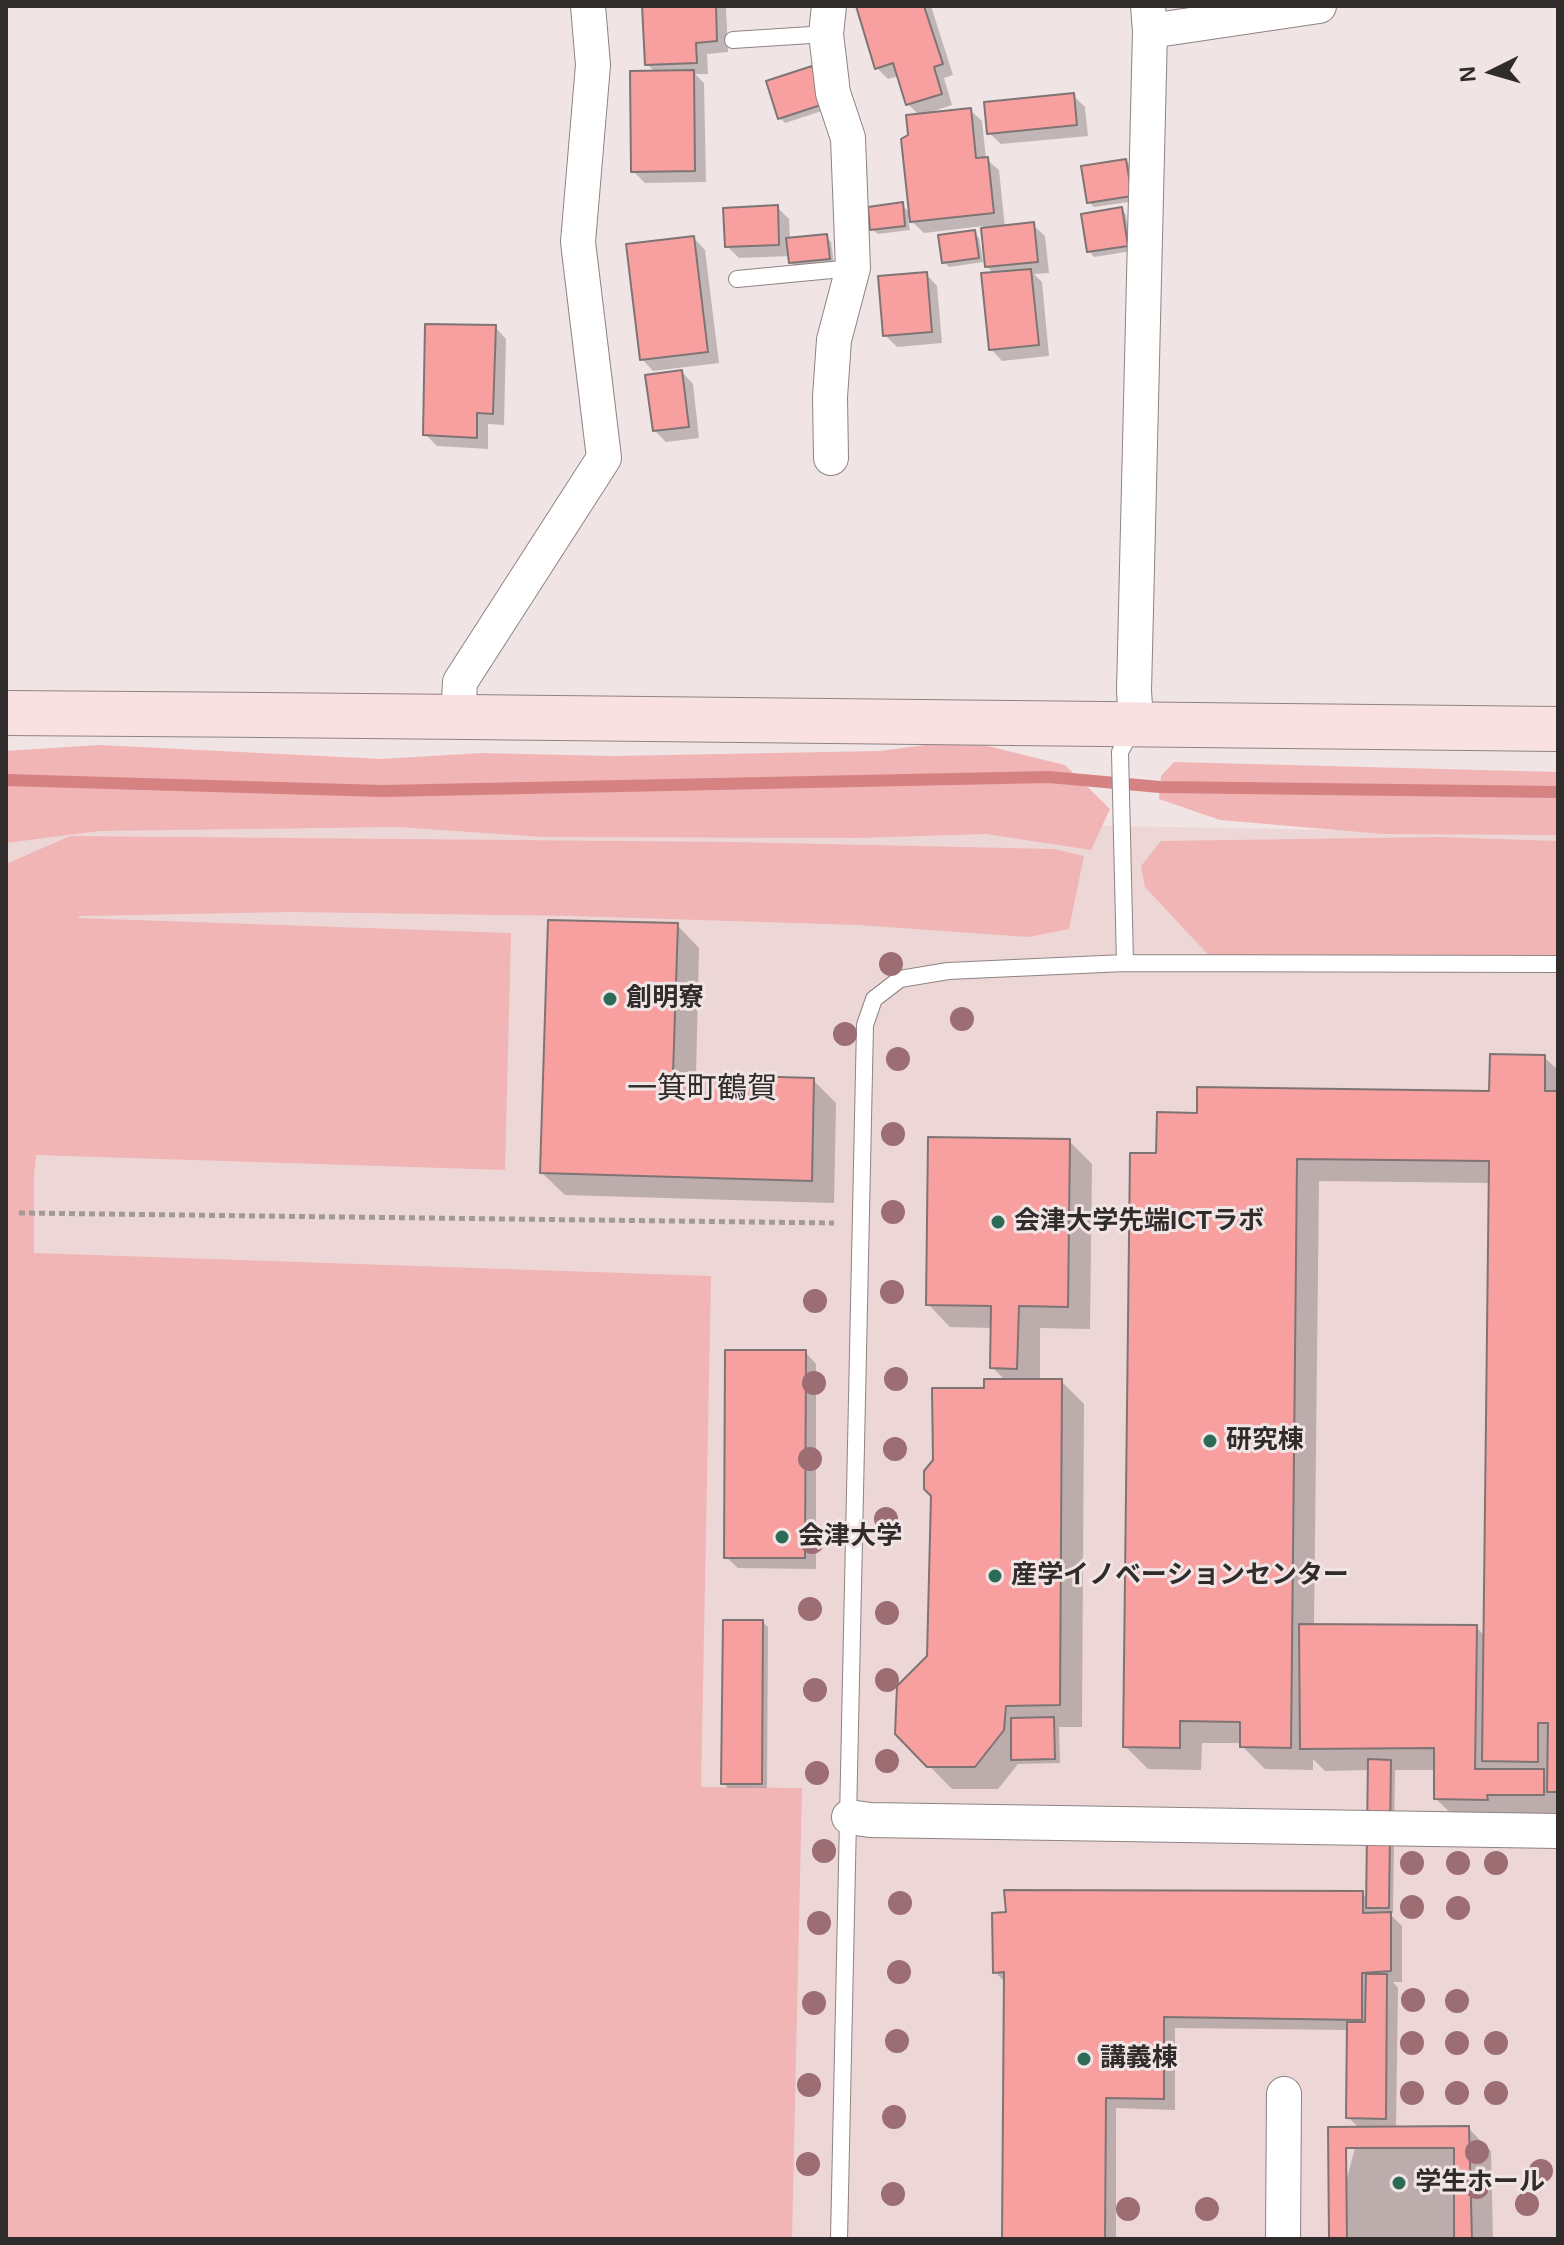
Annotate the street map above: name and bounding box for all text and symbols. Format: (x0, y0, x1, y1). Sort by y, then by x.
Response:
north arrow (1452, 32, 1532, 112)
text: N (1454, 65, 1481, 83)
place label: 創明寮 (626, 983, 704, 1015)
marker: 創明寮 (601, 990, 619, 1008)
district label: 一箕町鶴賀 (627, 1072, 777, 1108)
place label: 会津大学先端ICTラボ (1014, 1206, 1264, 1238)
marker: 会津大学先端ICTラボ (989, 1213, 1007, 1231)
place label: 研究棟 (1226, 1425, 1304, 1457)
marker: 研究棟 (1201, 1432, 1219, 1450)
place label: 会津大学 (798, 1521, 902, 1553)
marker: 会津大学 (773, 1528, 791, 1546)
place label: 産学イノベーションセンター (1011, 1560, 1349, 1592)
marker: 産学イノベーションセンター (986, 1567, 1004, 1585)
place label: 講義棟 (1100, 2043, 1178, 2075)
marker: 講義棟 (1075, 2050, 1093, 2068)
place label: 学生ホール (1415, 2167, 1545, 2199)
marker: 学生ホール (1390, 2174, 1408, 2192)

